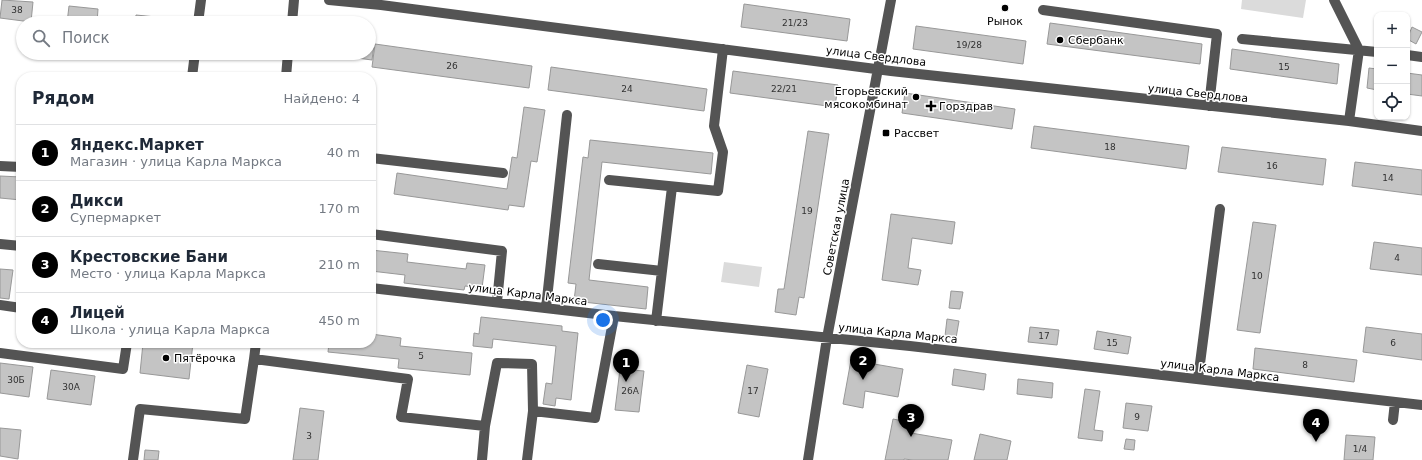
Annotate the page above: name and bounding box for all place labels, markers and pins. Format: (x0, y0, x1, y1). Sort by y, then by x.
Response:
marker: Рынок (1000, 3, 1010, 13)
place label: Рынок (987, 15, 1023, 28)
place label: Сбербанк (1068, 34, 1124, 47)
marker: Сбербанк (1055, 35, 1065, 45)
place label: Егорьевский мясокомбинат (824, 85, 909, 111)
marker: Егорьевский мясокомбинат (911, 92, 921, 102)
place label: Горздрав (939, 100, 993, 113)
marker: Горздрав (926, 101, 936, 111)
place label: Рассвет (894, 127, 940, 140)
marker: Рассвет (881, 128, 891, 138)
pin: 2 (850, 347, 876, 380)
pin: 1 (613, 349, 639, 382)
place label: Пятёрочка (174, 352, 236, 365)
marker: Пятёрочка (161, 353, 171, 363)
pin: 3 (898, 404, 924, 437)
pin: 4 (1303, 409, 1329, 442)

